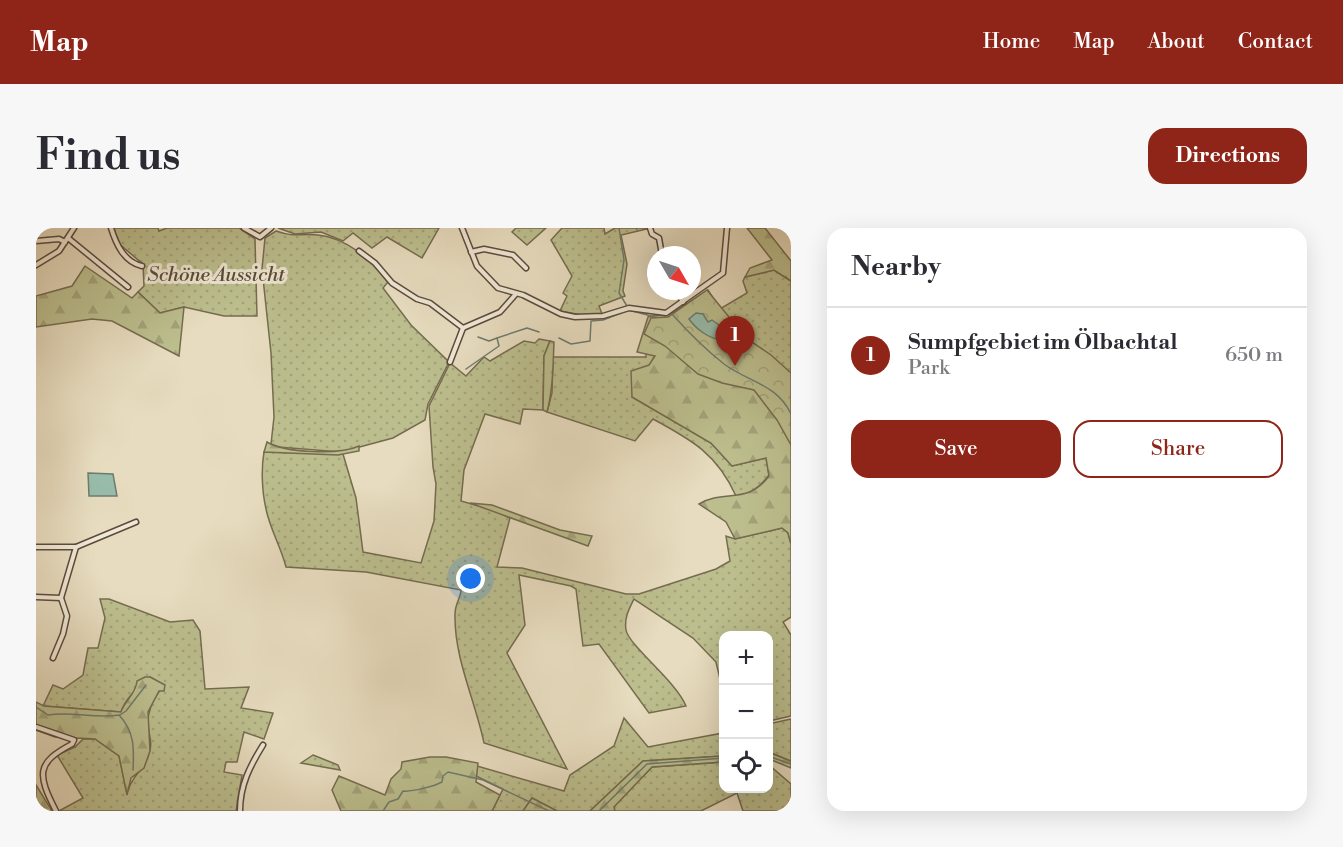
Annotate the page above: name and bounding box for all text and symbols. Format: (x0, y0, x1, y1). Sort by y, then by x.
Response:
text: Map (30, 25, 89, 60)
text: Home (983, 29, 1040, 55)
text: Map (1073, 29, 1115, 55)
text: About (1148, 29, 1205, 55)
text: Contact (1238, 29, 1313, 55)
button: Directions (1148, 128, 1307, 184)
text: Find us (36, 130, 180, 183)
north arrow (647, 246, 701, 300)
text: Nearby (851, 251, 941, 283)
park label: Schöne Aussicht (147, 263, 285, 288)
pin: 1 (716, 316, 754, 366)
text: Sumpfgebiet im Ölbachtal (908, 329, 1177, 356)
text: 1 (866, 343, 875, 368)
text: 650 m (1225, 343, 1283, 368)
text: Park (908, 356, 950, 381)
button: Save (851, 420, 1061, 478)
button: Share (1073, 420, 1283, 478)
your location (456, 564, 485, 593)
map controls (719, 631, 773, 793)
button: + (719, 631, 773, 685)
button: − (719, 685, 773, 739)
button: locate (719, 739, 773, 793)

